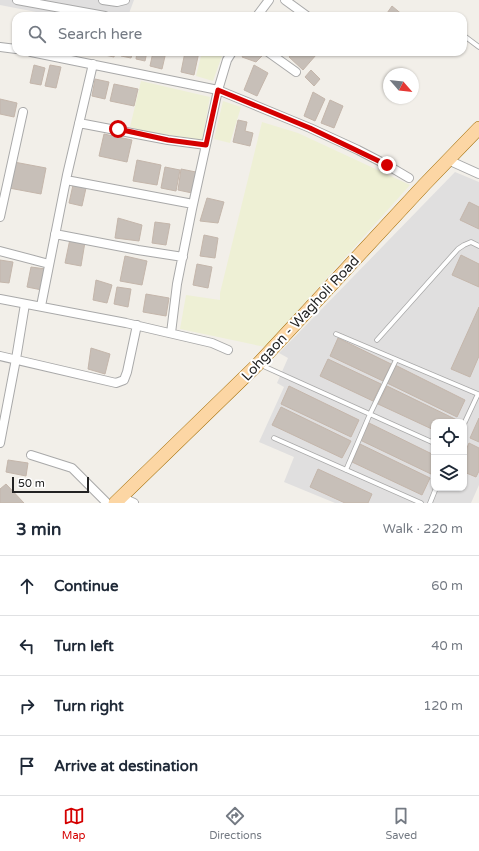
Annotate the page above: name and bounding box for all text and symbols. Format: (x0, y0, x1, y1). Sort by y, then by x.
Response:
search box (12, 12, 467, 56)
icon: search (26, 23, 48, 45)
text: Search here (58, 25, 142, 43)
north arrow (383, 68, 419, 104)
route start (109, 120, 127, 138)
route end (378, 156, 396, 174)
street label: Lohgaon - Wagholi Road (238, 252, 363, 384)
map controls (431, 419, 467, 491)
button: locate (431, 419, 467, 455)
button: layers (431, 455, 467, 491)
scale bar (12, 475, 89, 494)
text: 50 m (18, 477, 45, 490)
text: 3 min (16, 519, 61, 540)
text: Walk · 220 m (383, 521, 463, 537)
icon: ahead (16, 575, 38, 597)
text: Continue (54, 577, 118, 595)
text: 60 m (431, 578, 463, 594)
icon: left (16, 635, 38, 657)
text: Turn left (54, 637, 114, 655)
text: 40 m (431, 638, 463, 654)
icon: right (16, 695, 38, 717)
text: Turn right (54, 697, 124, 715)
text: 120 m (423, 698, 463, 714)
icon: arrive (16, 755, 38, 777)
text: Arrive at destination (54, 757, 198, 775)
tab: Map (62, 805, 86, 842)
tab: Directions (209, 805, 262, 842)
tab: Saved (385, 805, 417, 842)

